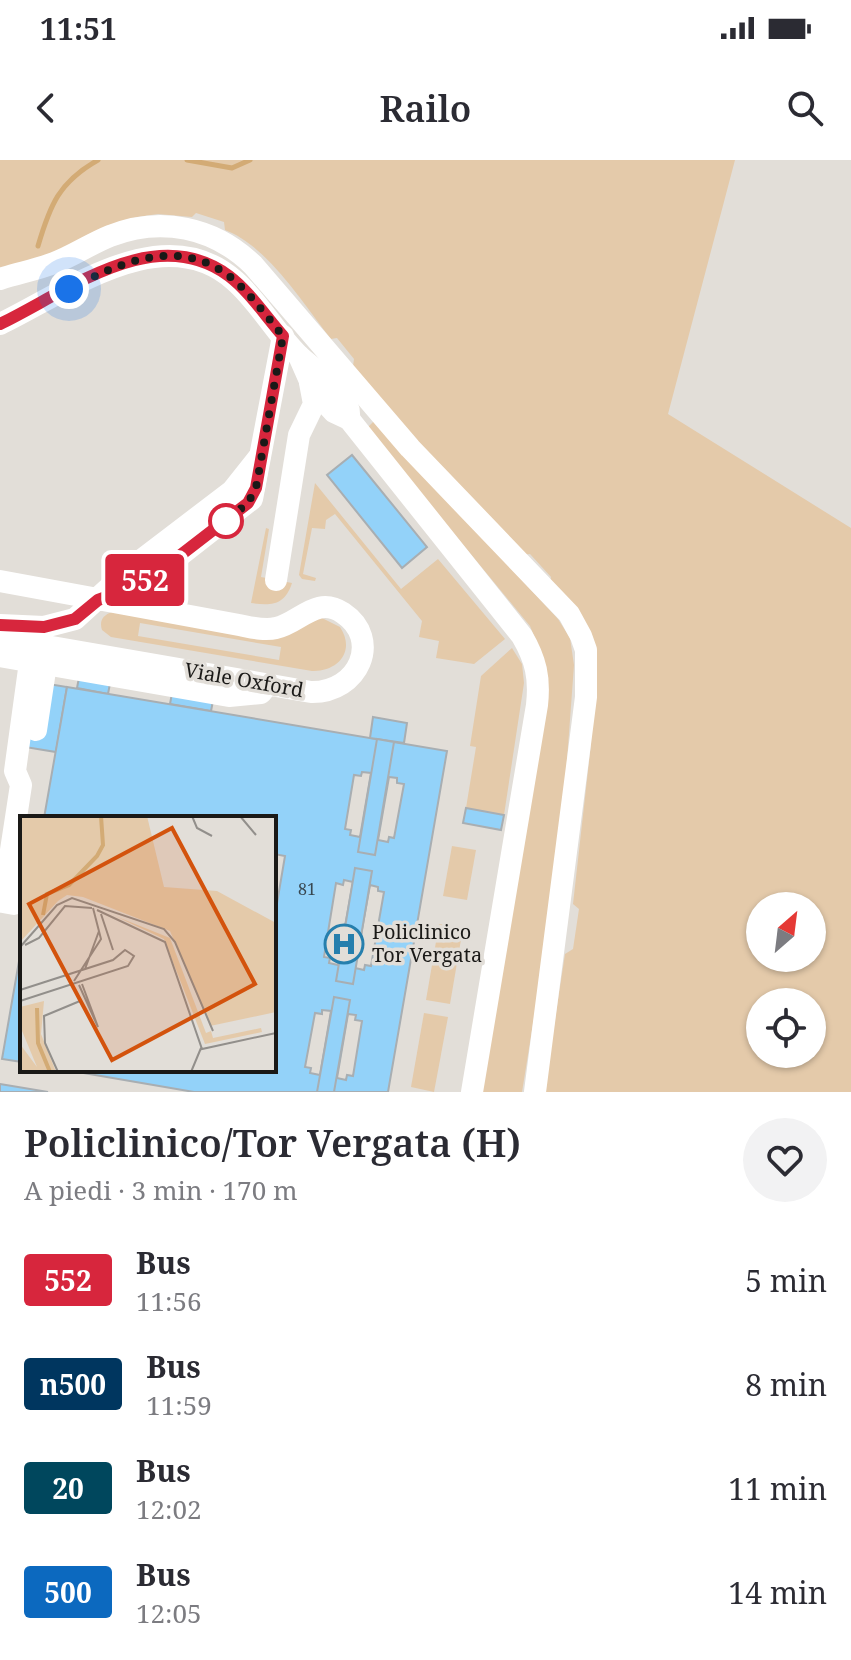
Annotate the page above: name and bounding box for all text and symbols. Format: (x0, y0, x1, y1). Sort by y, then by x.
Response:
text: 11:51 (40, 8, 117, 49)
text: Railo (380, 84, 471, 133)
icon: back (24, 86, 68, 130)
icon: search (783, 86, 827, 130)
your location (49, 269, 89, 309)
unlabelled marker (209, 504, 243, 538)
line badge: 552 (99, 554, 191, 606)
text: 552 (121, 561, 169, 599)
street label: Viale Oxford (183, 656, 306, 703)
inset map (20, 816, 276, 1072)
house number: 81 (298, 878, 316, 900)
north arrow (746, 892, 826, 972)
map controls (746, 892, 826, 1068)
place label: Policlinico Tor Vergata (372, 918, 482, 968)
hospital icon: Policlinico Tor Vergata (323, 923, 365, 965)
button: locate (746, 988, 826, 1068)
text: Policlinico/Tor Vergata (H) (24, 1116, 521, 1168)
button: heart (743, 1118, 827, 1202)
text: A piedi · 3 min · 170 m (24, 1172, 298, 1208)
text: Bus (136, 1242, 191, 1283)
text: 5 min (745, 1260, 827, 1301)
text: 552 (44, 1261, 92, 1299)
text: 11:56 (136, 1283, 202, 1319)
text: Bus (146, 1346, 201, 1387)
text: 8 min (745, 1364, 827, 1405)
text: n500 (40, 1365, 106, 1403)
text: 11:59 (146, 1387, 212, 1423)
text: Bus (136, 1450, 191, 1491)
text: 11 min (728, 1468, 827, 1509)
text: 20 (52, 1469, 84, 1507)
text: 12:02 (136, 1491, 202, 1527)
text: Bus (136, 1554, 191, 1595)
text: 14 min (728, 1572, 827, 1613)
text: 500 (44, 1573, 92, 1611)
text: 12:05 (136, 1595, 202, 1631)

